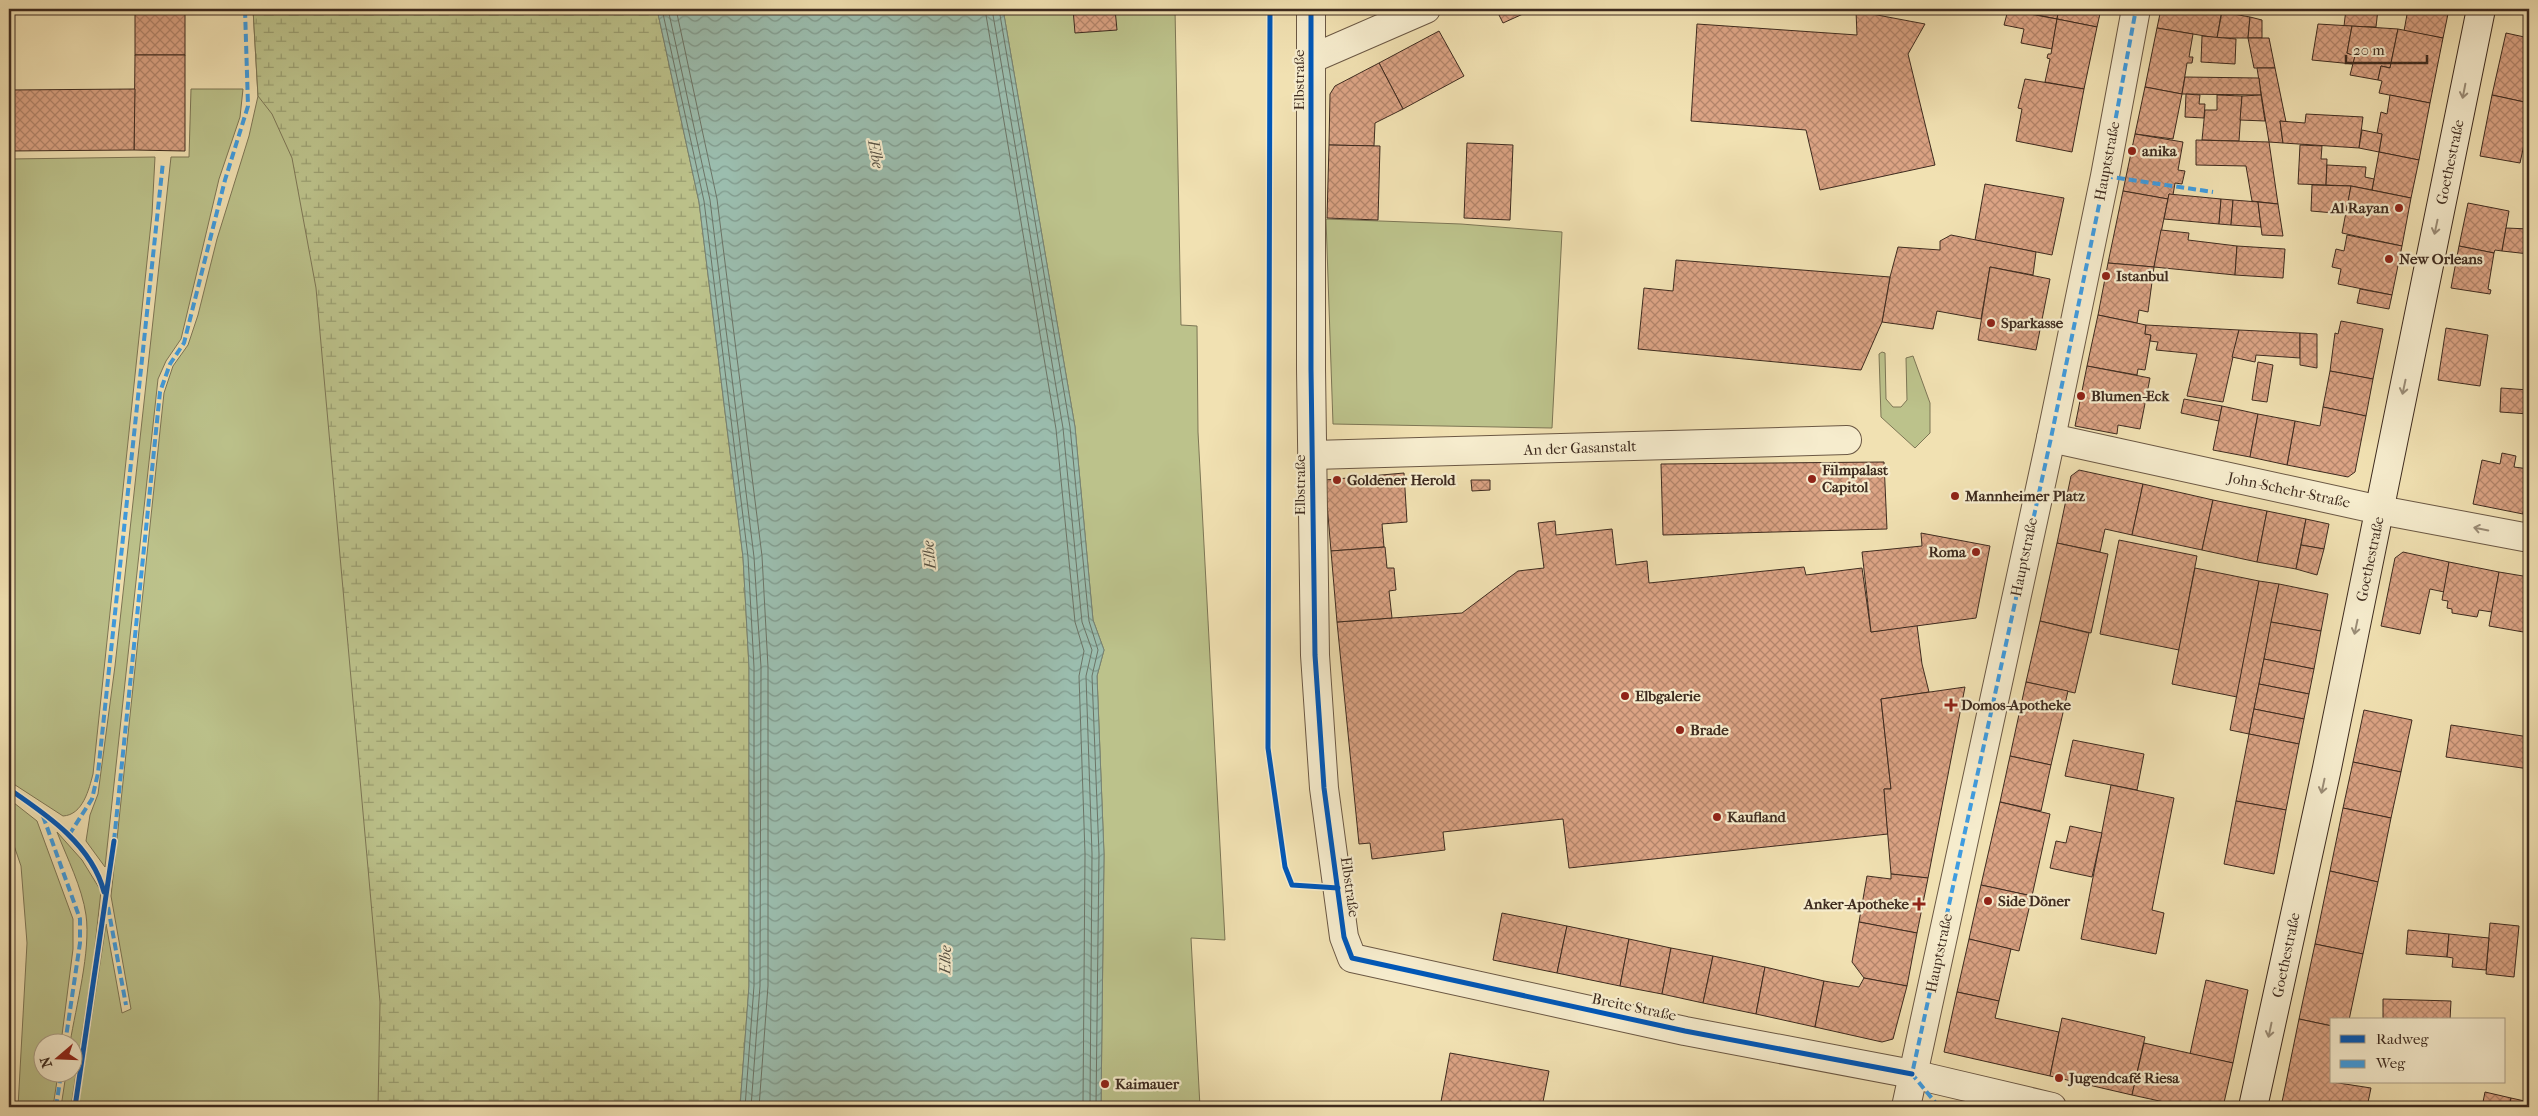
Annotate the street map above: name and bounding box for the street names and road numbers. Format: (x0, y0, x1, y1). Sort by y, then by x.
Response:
street label: Elbstraße (1290, 49, 1308, 110)
street label: Goethestraße (2432, 117, 2468, 206)
street label: Hauptstraße (2090, 119, 2124, 202)
street label: An der Gasanstalt (1522, 437, 1637, 459)
street label: Elbstraße (1291, 454, 1309, 515)
street label: John-Schehr-Straße (2225, 468, 2352, 512)
street label: Goethestraße (2352, 514, 2388, 603)
street label: Hauptstraße (2007, 515, 2041, 598)
street label: Elbstraße (1337, 856, 1363, 919)
street label: Goethestraße (2268, 910, 2304, 999)
street label: Hauptstraße (1922, 911, 1956, 994)
street label: Breite Straße (1590, 989, 1678, 1025)

